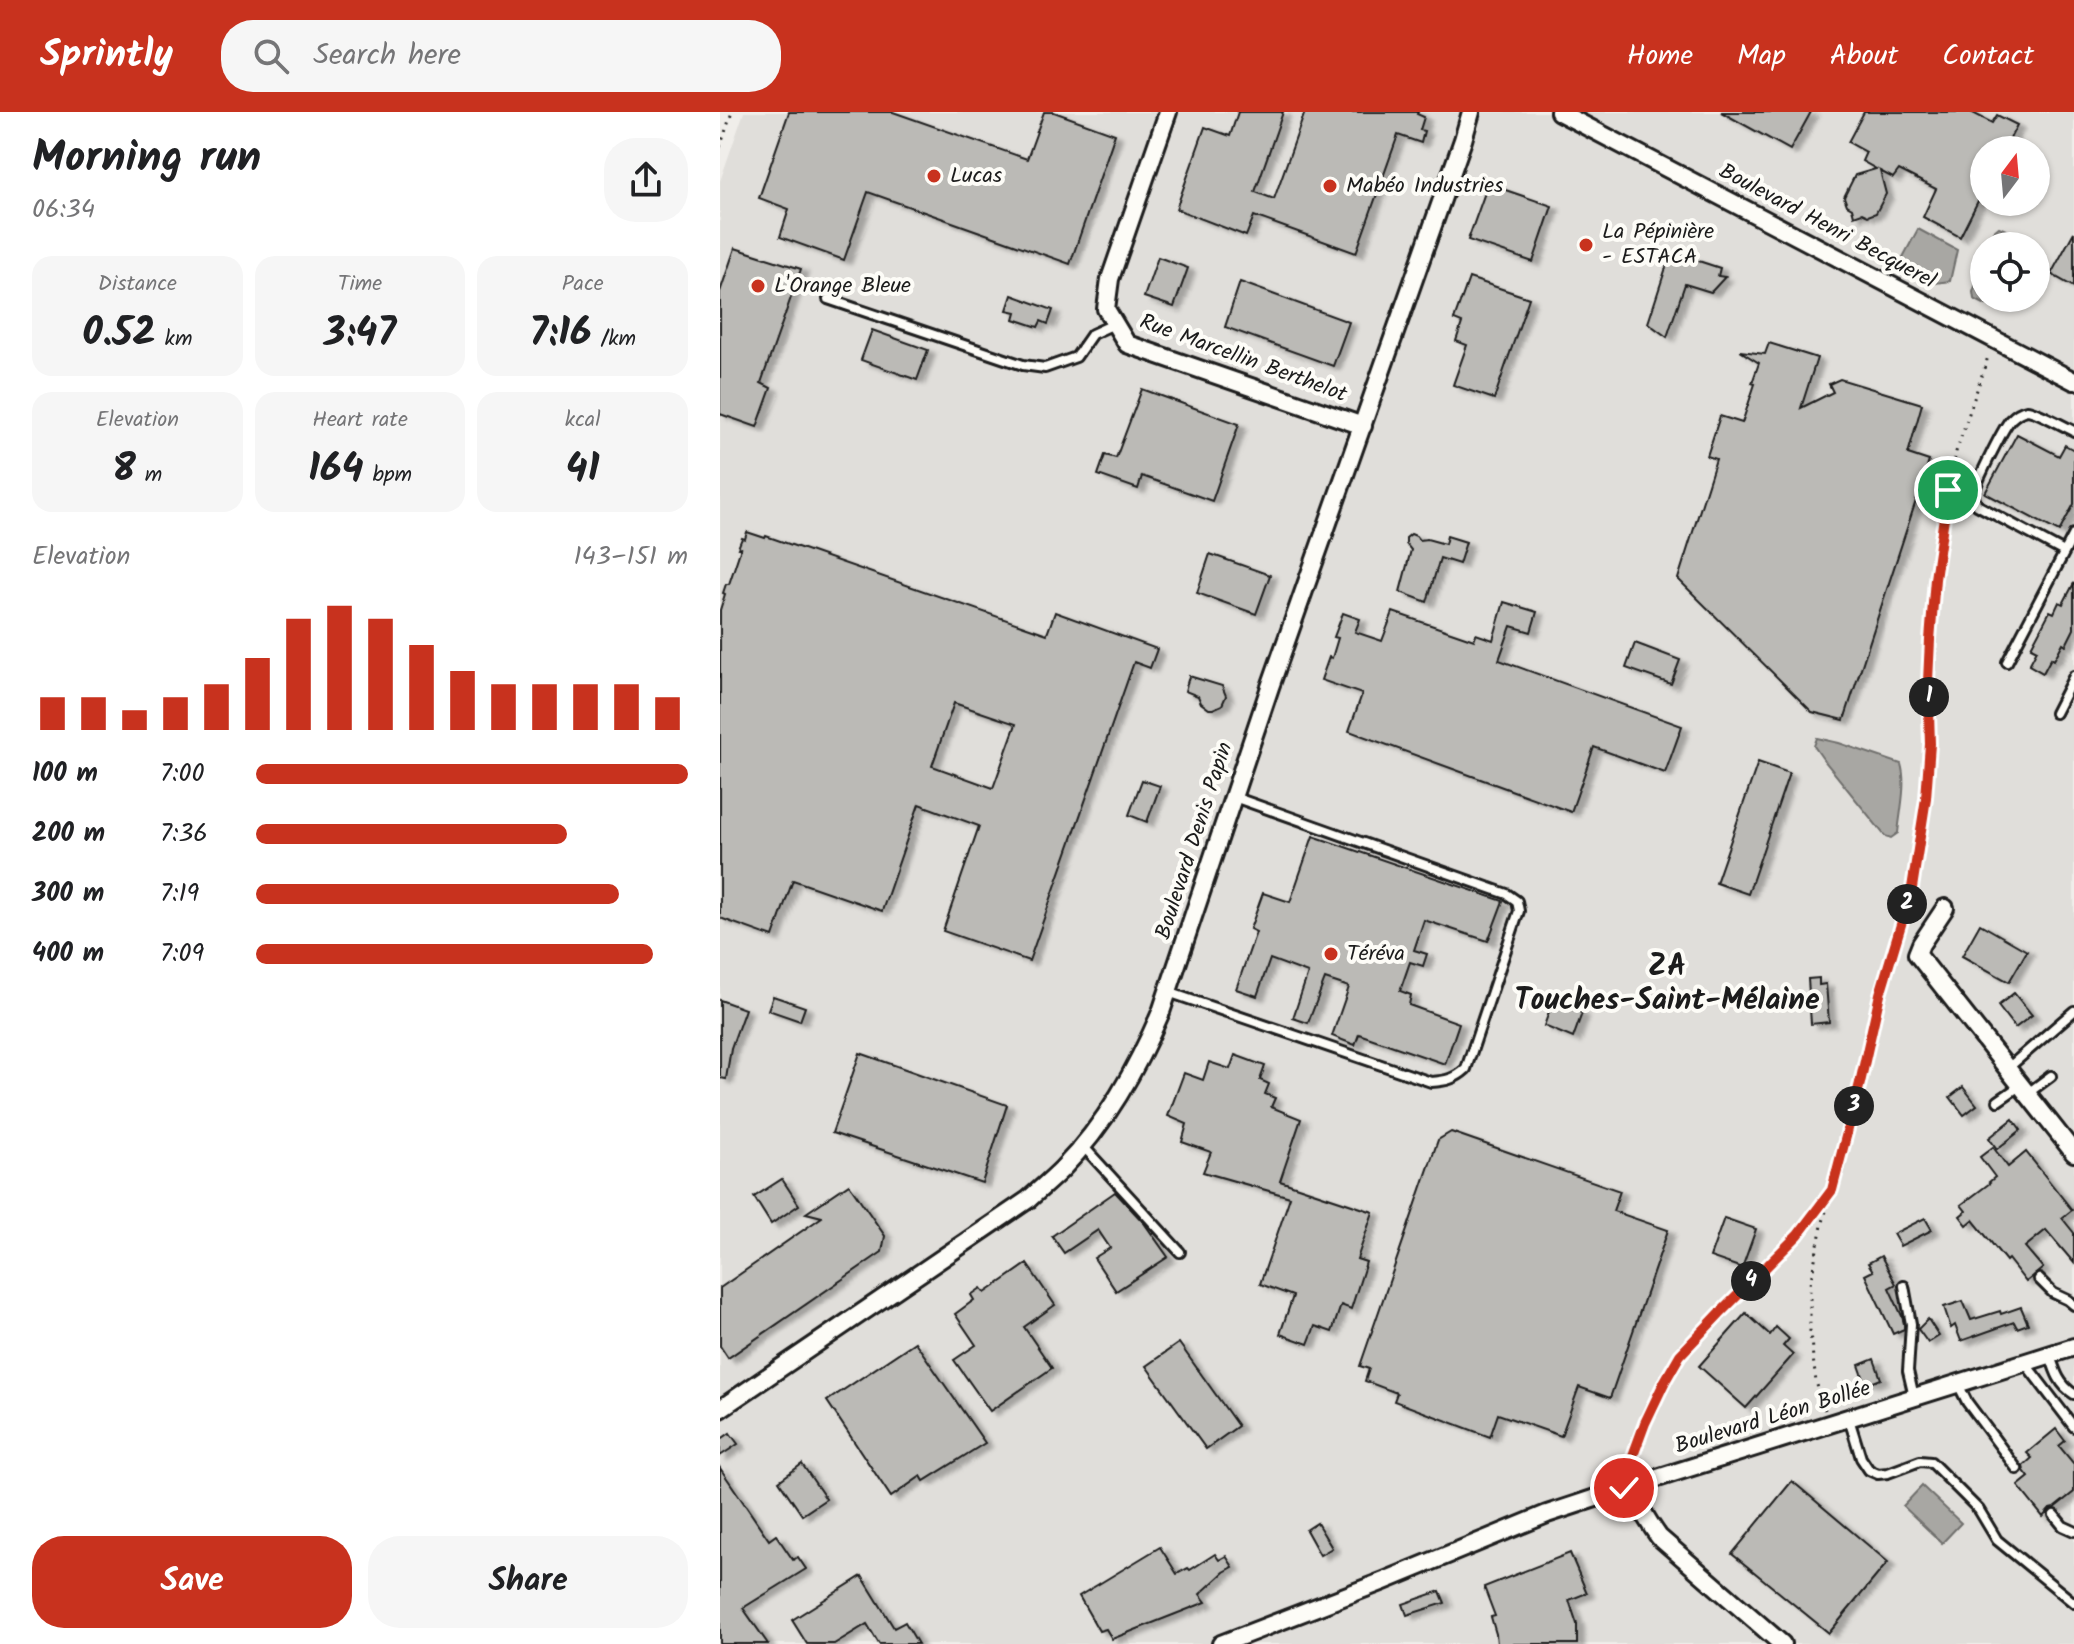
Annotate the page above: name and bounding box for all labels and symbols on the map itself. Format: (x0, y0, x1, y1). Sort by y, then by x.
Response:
north arrow (1970, 136, 2050, 216)
street label: Boulevard Henri Becquerel (1712, 155, 1942, 299)
place label: Lucas (950, 159, 1003, 194)
marker: Lucas (925, 167, 943, 185)
place label: Mabéo Industries (1346, 169, 1504, 204)
marker: Mabéo Industries (1321, 177, 1339, 195)
place label: La Pépinière - ESTACA (1602, 215, 1714, 275)
marker: La Pépinière - ESTACA (1577, 236, 1595, 254)
place label: L'Orange Bleue (774, 269, 911, 304)
marker: L'Orange Bleue (749, 277, 767, 295)
street label: Rue Marcellin Berthelot (1134, 305, 1352, 413)
pin (1914, 456, 1982, 524)
pin: 1 (1909, 677, 1949, 717)
street label: Boulevard Denis Papin (1147, 738, 1243, 944)
pin: 2 (1887, 884, 1927, 924)
place label: Téréva (1347, 937, 1405, 972)
district label: ZA Touches-Saint-Mélaine (1514, 943, 1820, 1025)
marker: Téréva (1322, 945, 1340, 963)
pin: 3 (1834, 1086, 1874, 1126)
pin: 4 (1731, 1261, 1771, 1301)
street label: Boulevard Léon Bollée (1671, 1372, 1875, 1464)
pin (1590, 1454, 1658, 1522)

